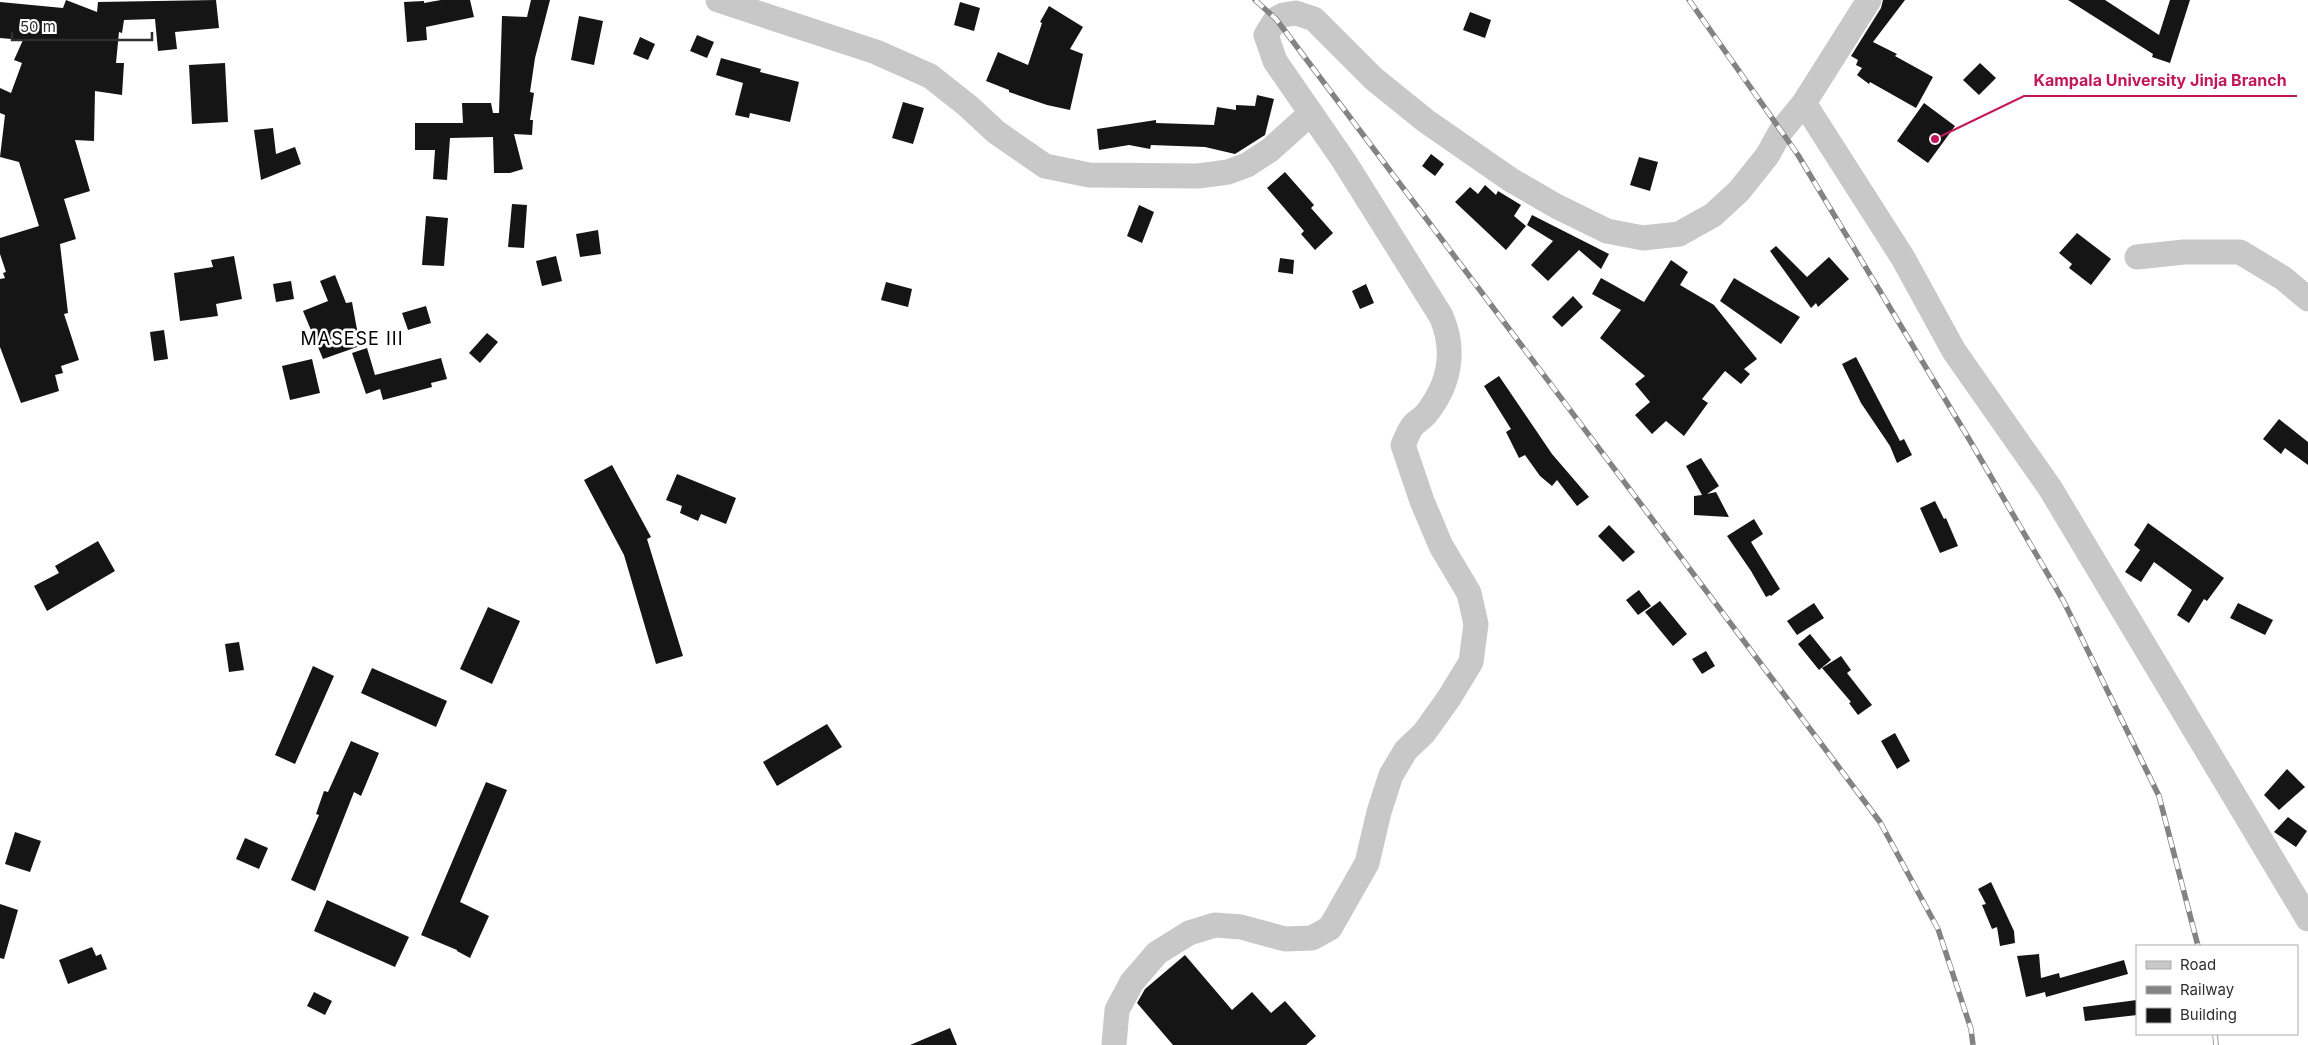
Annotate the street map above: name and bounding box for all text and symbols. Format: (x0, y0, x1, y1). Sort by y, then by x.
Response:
scale bar (12, 10, 152, 42)
text: 50 m (20, 17, 56, 36)
callout: Kampala University Jinja Branch (2024, 65, 2297, 96)
text: Kampala University Jinja Branch (2033, 70, 2287, 90)
district label: MASESE III (301, 328, 403, 349)
legend (2136, 945, 2298, 1035)
text: Road (2180, 955, 2216, 974)
text: Railway (2180, 980, 2235, 999)
text: Building (2180, 1005, 2237, 1024)

